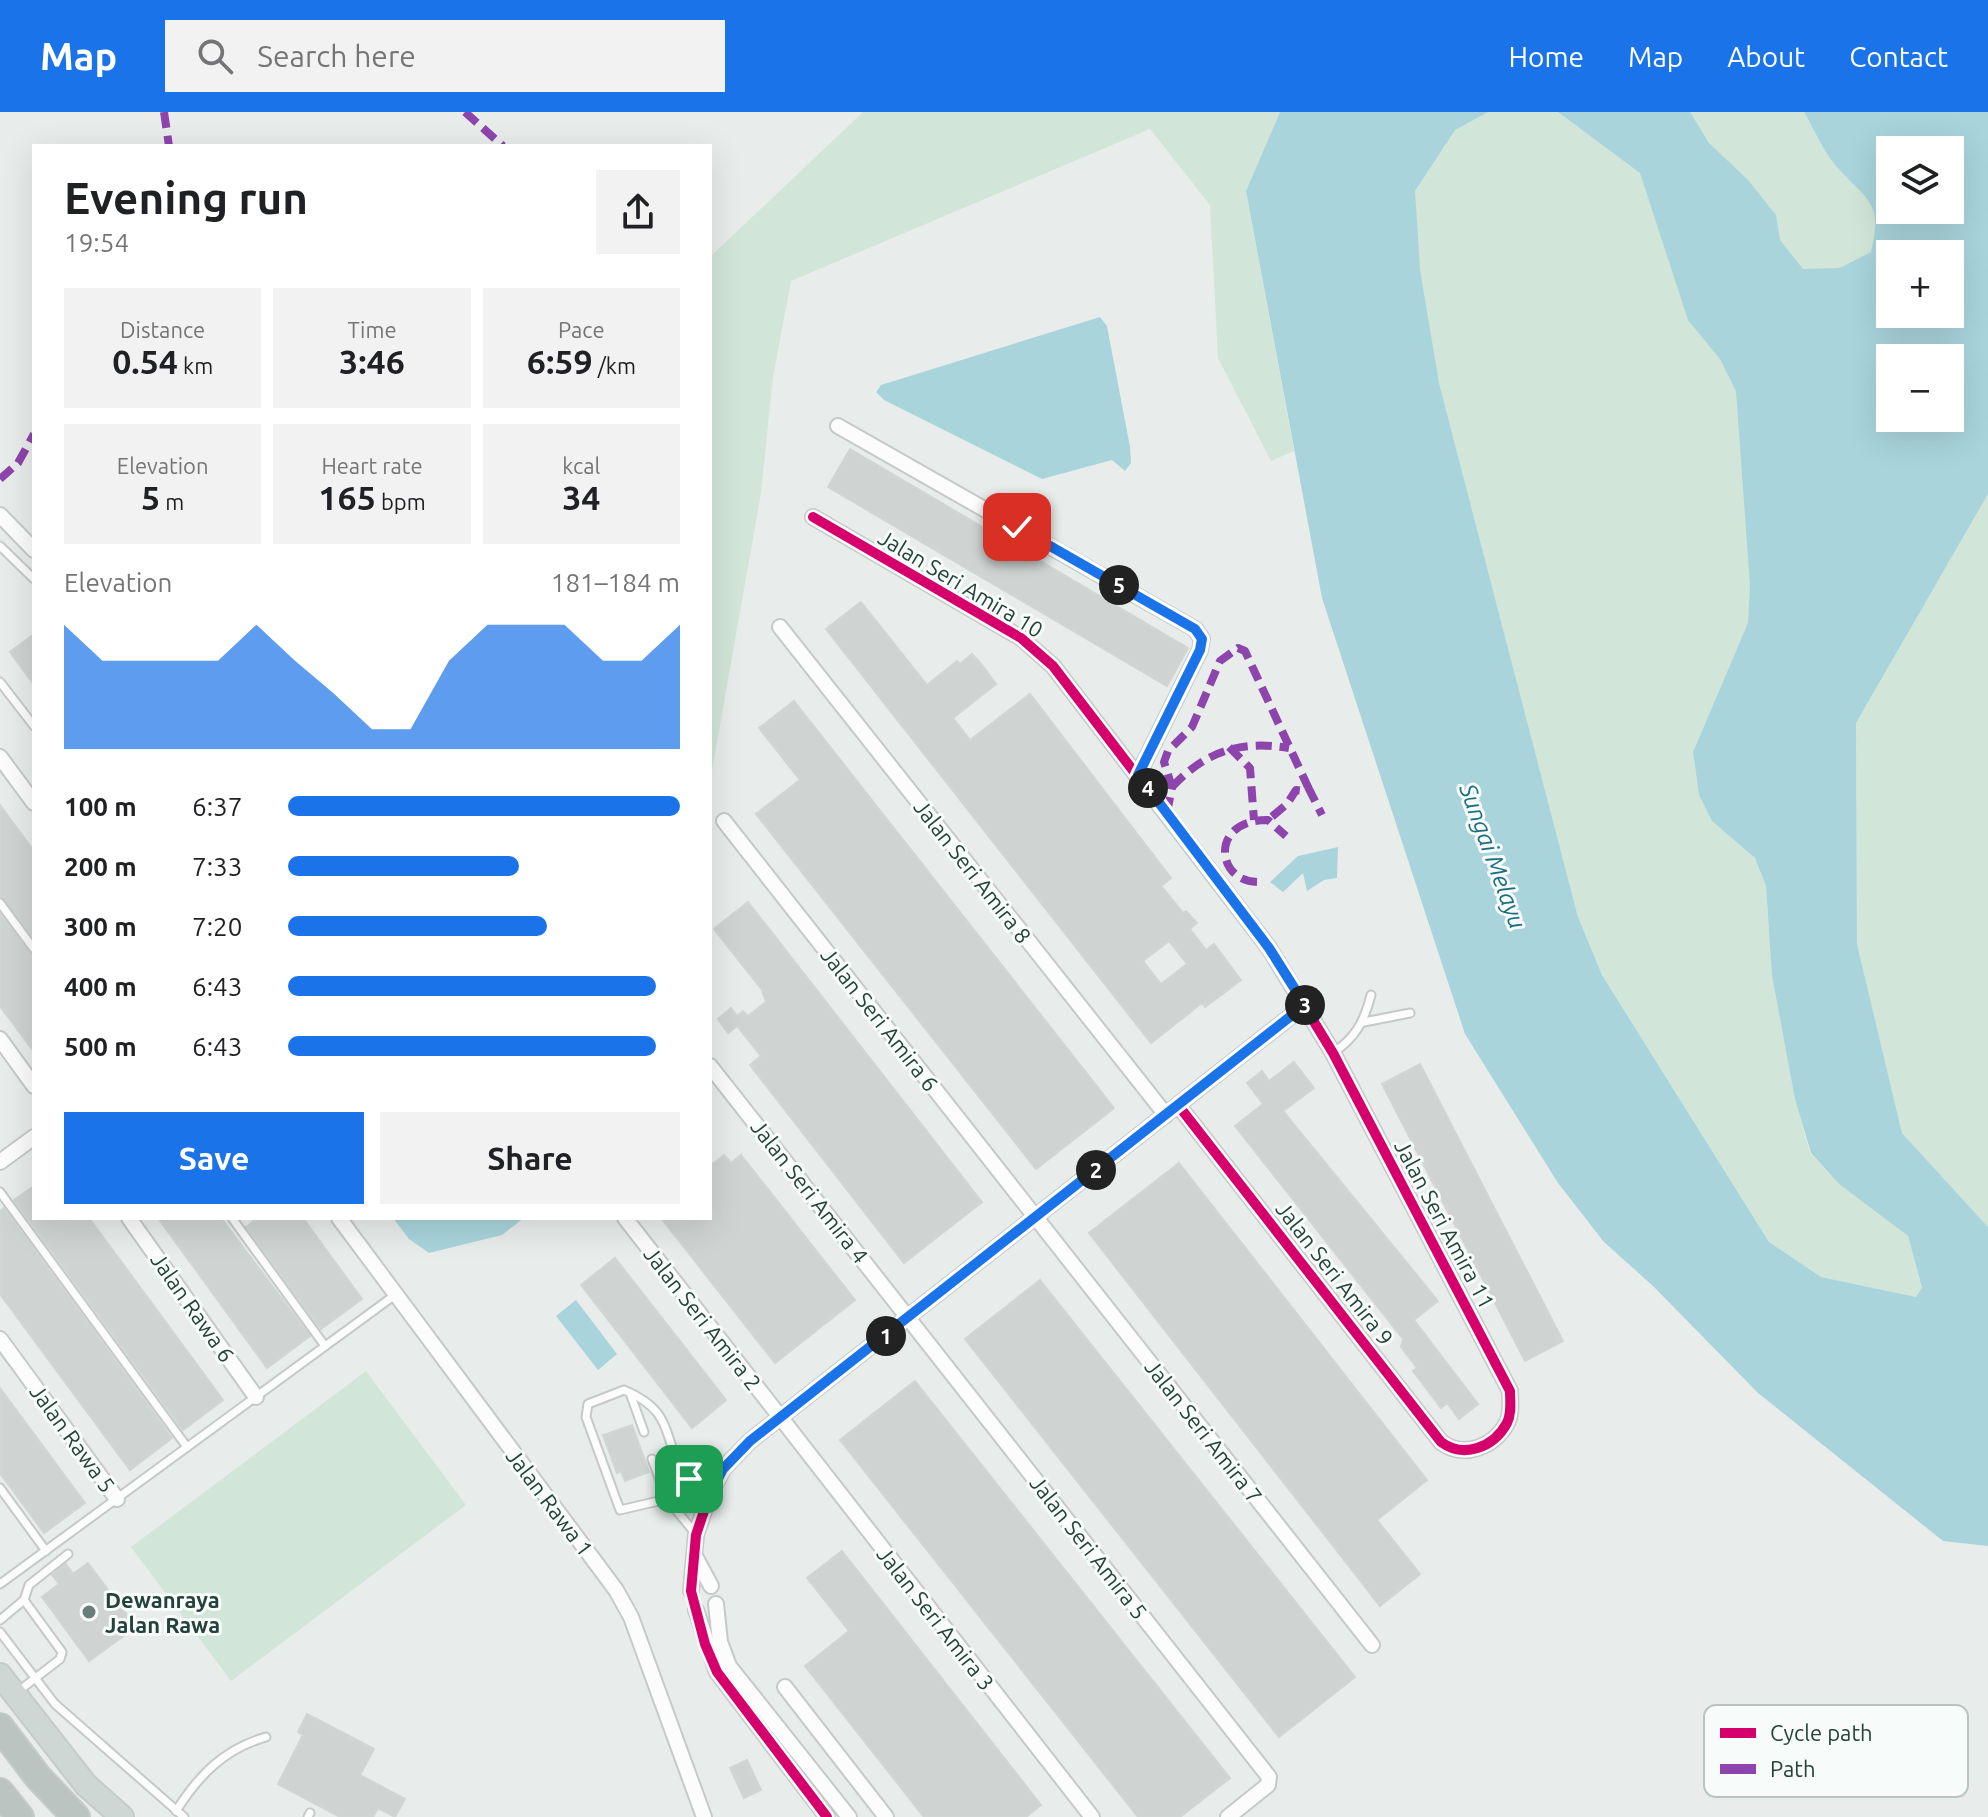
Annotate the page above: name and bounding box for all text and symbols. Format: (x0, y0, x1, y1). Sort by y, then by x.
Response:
search box (165, 20, 725, 92)
icon: search (193, 34, 237, 78)
text: Map (40, 35, 117, 77)
text: Search here (257, 39, 416, 73)
text: Home (1509, 41, 1584, 72)
text: Map (1628, 41, 1683, 72)
text: About (1727, 41, 1805, 72)
text: Contact (1849, 41, 1948, 72)
map controls (1876, 136, 1964, 432)
button: layers (1876, 136, 1964, 224)
button: share (596, 170, 680, 254)
text: Evening run (64, 173, 308, 222)
text: 19:54 (64, 228, 129, 257)
button: + (1876, 240, 1964, 328)
text: Distance (120, 317, 205, 342)
text: Time (347, 317, 397, 342)
text: Pace (558, 317, 605, 342)
text: 0.54 (112, 342, 178, 380)
text: 3:46 (339, 342, 405, 380)
text: 6:59 (527, 342, 593, 380)
button: − (1876, 344, 1964, 432)
text: km (178, 353, 213, 378)
text: /km (593, 353, 636, 378)
text: Elevation (117, 453, 209, 478)
text: Heart rate (321, 453, 423, 478)
text: kcal (562, 453, 600, 478)
text: 5 (141, 478, 160, 516)
text: 165 (318, 478, 376, 516)
text: 34 (562, 478, 601, 516)
text: m (160, 489, 184, 514)
text: bpm (376, 489, 426, 514)
pin (983, 493, 1051, 561)
icon: check (995, 505, 1039, 549)
street label: Jalan Seri Amira 10 (874, 524, 1048, 642)
pin: 5 (1099, 565, 1139, 605)
text: Elevation (64, 568, 172, 597)
text: 181–184 m (551, 568, 680, 597)
text: 5 (1113, 572, 1125, 597)
pin: 4 (1128, 768, 1168, 808)
text: 4 (1142, 775, 1154, 800)
water label: Sungai Melayu (1454, 779, 1532, 932)
text: 100 m (64, 792, 137, 821)
text: 6:37 (192, 792, 242, 821)
street label: Jalan Seri Amira 8 (909, 794, 1037, 948)
text: 200 m (64, 852, 137, 881)
text: 7:33 (192, 852, 242, 881)
text: 300 m (64, 912, 137, 941)
text: 7:20 (192, 912, 242, 941)
street label: Jalan Seri Amira 6 (816, 942, 944, 1096)
text: 400 m (64, 972, 137, 1001)
text: 6:43 (192, 972, 242, 1001)
pin: 3 (1285, 985, 1325, 1025)
text: 3 (1299, 992, 1311, 1017)
text: 500 m (64, 1032, 137, 1061)
text: 6:43 (192, 1032, 242, 1061)
button: Save (64, 1112, 364, 1204)
button: Share (380, 1112, 680, 1204)
street label: Jalan Seri Amira 4 (746, 1114, 874, 1268)
street label: Jalan Seri Amira 11 (1390, 1135, 1500, 1313)
pin: 2 (1076, 1150, 1116, 1190)
text: 2 (1090, 1157, 1102, 1182)
street label: Jalan Seri Amira 9 (1271, 1196, 1399, 1350)
street label: Jalan Seri Amira 2 (639, 1241, 767, 1395)
street label: Jalan Rawa 6 (146, 1248, 240, 1366)
pin: 1 (866, 1316, 906, 1356)
text: 1 (880, 1323, 892, 1348)
street label: Jalan Seri Amira 7 (1140, 1354, 1268, 1508)
street label: Jalan Rawa 5 (25, 1379, 121, 1497)
street label: Jalan Rawa 1 (502, 1444, 598, 1560)
pin (655, 1445, 723, 1513)
icon: arrive (667, 1457, 711, 1501)
street label: Jalan Seri Amira 5 (1025, 1470, 1153, 1624)
street label: Jalan Seri Amira 3 (872, 1541, 1000, 1695)
place label: Dewanraya Jalan Rawa (105, 1587, 220, 1637)
marker: Dewanraya Jalan Rawa (80, 1603, 98, 1621)
legend (1704, 1705, 1968, 1797)
text: Cycle path (1770, 1720, 1873, 1745)
text: Path (1770, 1756, 1815, 1781)

